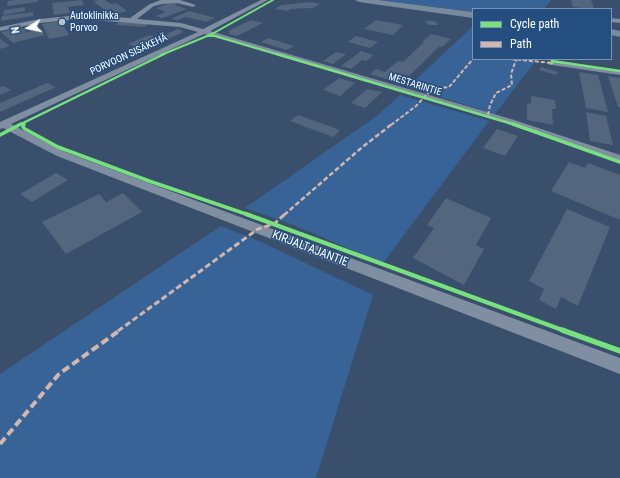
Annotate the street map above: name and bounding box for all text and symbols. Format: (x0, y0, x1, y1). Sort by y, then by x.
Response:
north arrow (8, 8, 48, 48)
legend (472, 8, 612, 60)
place label: Autoklinikka Porvoo (70, 10, 118, 34)
marker: Autoklinikka Porvoo (57, 17, 67, 27)
text: Cycle path (510, 17, 559, 31)
text: N (9, 26, 23, 35)
street label: PORVOON SISÄKEHÄ (88, 32, 170, 78)
text: Path (510, 37, 532, 51)
street label: MESTARINTIE (387, 71, 443, 99)
street label: KIRJALTAJANTIE (270, 228, 350, 270)

